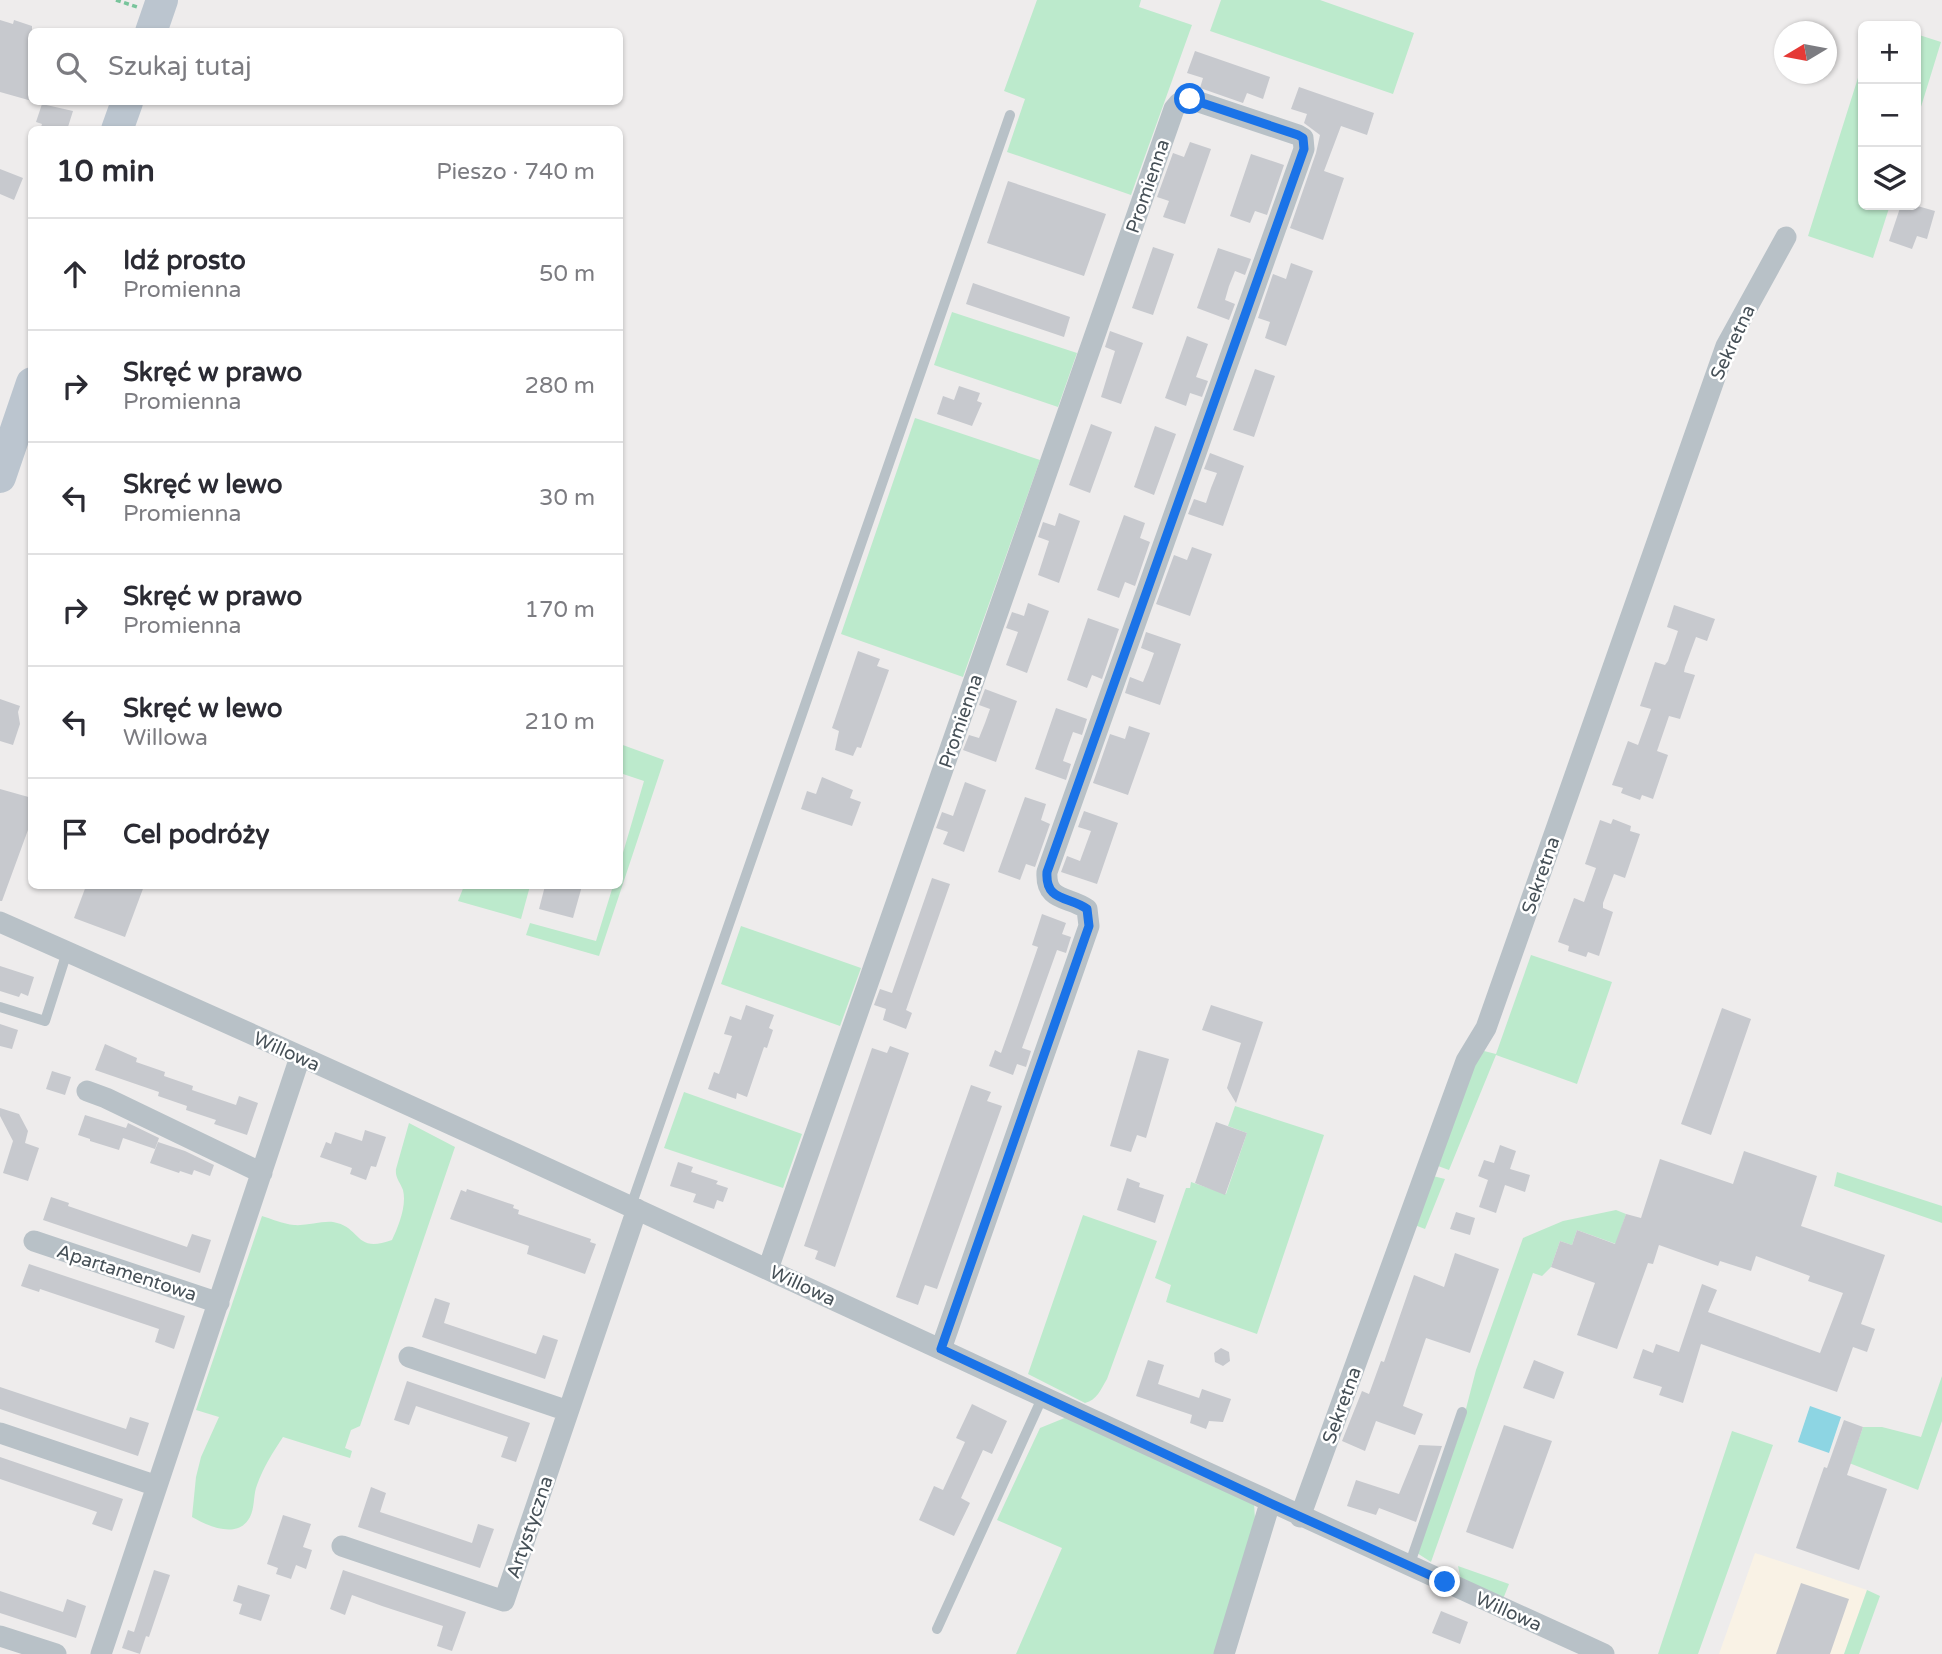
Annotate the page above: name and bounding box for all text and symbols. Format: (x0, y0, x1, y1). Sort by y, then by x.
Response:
north arrow (1774, 21, 1837, 84)
map controls (1858, 21, 1921, 210)
button: + (1858, 21, 1921, 84)
search box (28, 28, 623, 105)
icon: search (52, 48, 90, 86)
text: Szukaj tutaj (108, 51, 252, 82)
route start (1174, 83, 1205, 114)
button: − (1858, 84, 1921, 147)
street label: Promienna (1122, 136, 1174, 236)
button: layers (1858, 147, 1921, 210)
text: 10 min (56, 153, 155, 190)
text: Pieszo · 740 m (436, 158, 595, 186)
text: Idź prosto (123, 245, 246, 276)
icon: ahead (56, 255, 94, 293)
text: 50 m (539, 260, 595, 288)
text: Promienna (123, 276, 242, 304)
street label: Sekretna (1706, 301, 1760, 383)
text: Skręć w prawo (123, 357, 302, 388)
icon: right (56, 367, 94, 405)
text: 280 m (525, 372, 595, 400)
text: Promienna (123, 388, 242, 416)
text: Skręć w lewo (123, 469, 283, 500)
icon: left (56, 479, 94, 517)
text: 30 m (539, 484, 595, 512)
text: Promienna (123, 500, 242, 528)
text: Skręć w prawo (123, 581, 302, 612)
icon: right (56, 591, 94, 629)
text: 170 m (525, 596, 595, 624)
text: Promienna (123, 612, 242, 640)
street label: Promienna (935, 671, 987, 771)
text: Skręć w lewo (123, 693, 283, 724)
icon: left (56, 703, 94, 741)
text: 210 m (525, 708, 595, 736)
text: Willowa (123, 724, 208, 752)
icon: arrive (56, 815, 94, 853)
text: Cel podróży (123, 819, 270, 850)
street label: Sekretna (1518, 834, 1564, 917)
street label: Willowa (250, 1028, 323, 1076)
street label: Apartamentowa (54, 1240, 199, 1306)
street label: Willowa (766, 1261, 839, 1311)
street label: Sekretna (1318, 1364, 1366, 1447)
street label: Artystyczna (502, 1473, 558, 1581)
route end (1429, 1566, 1460, 1597)
street label: Willowa (1472, 1588, 1545, 1636)

